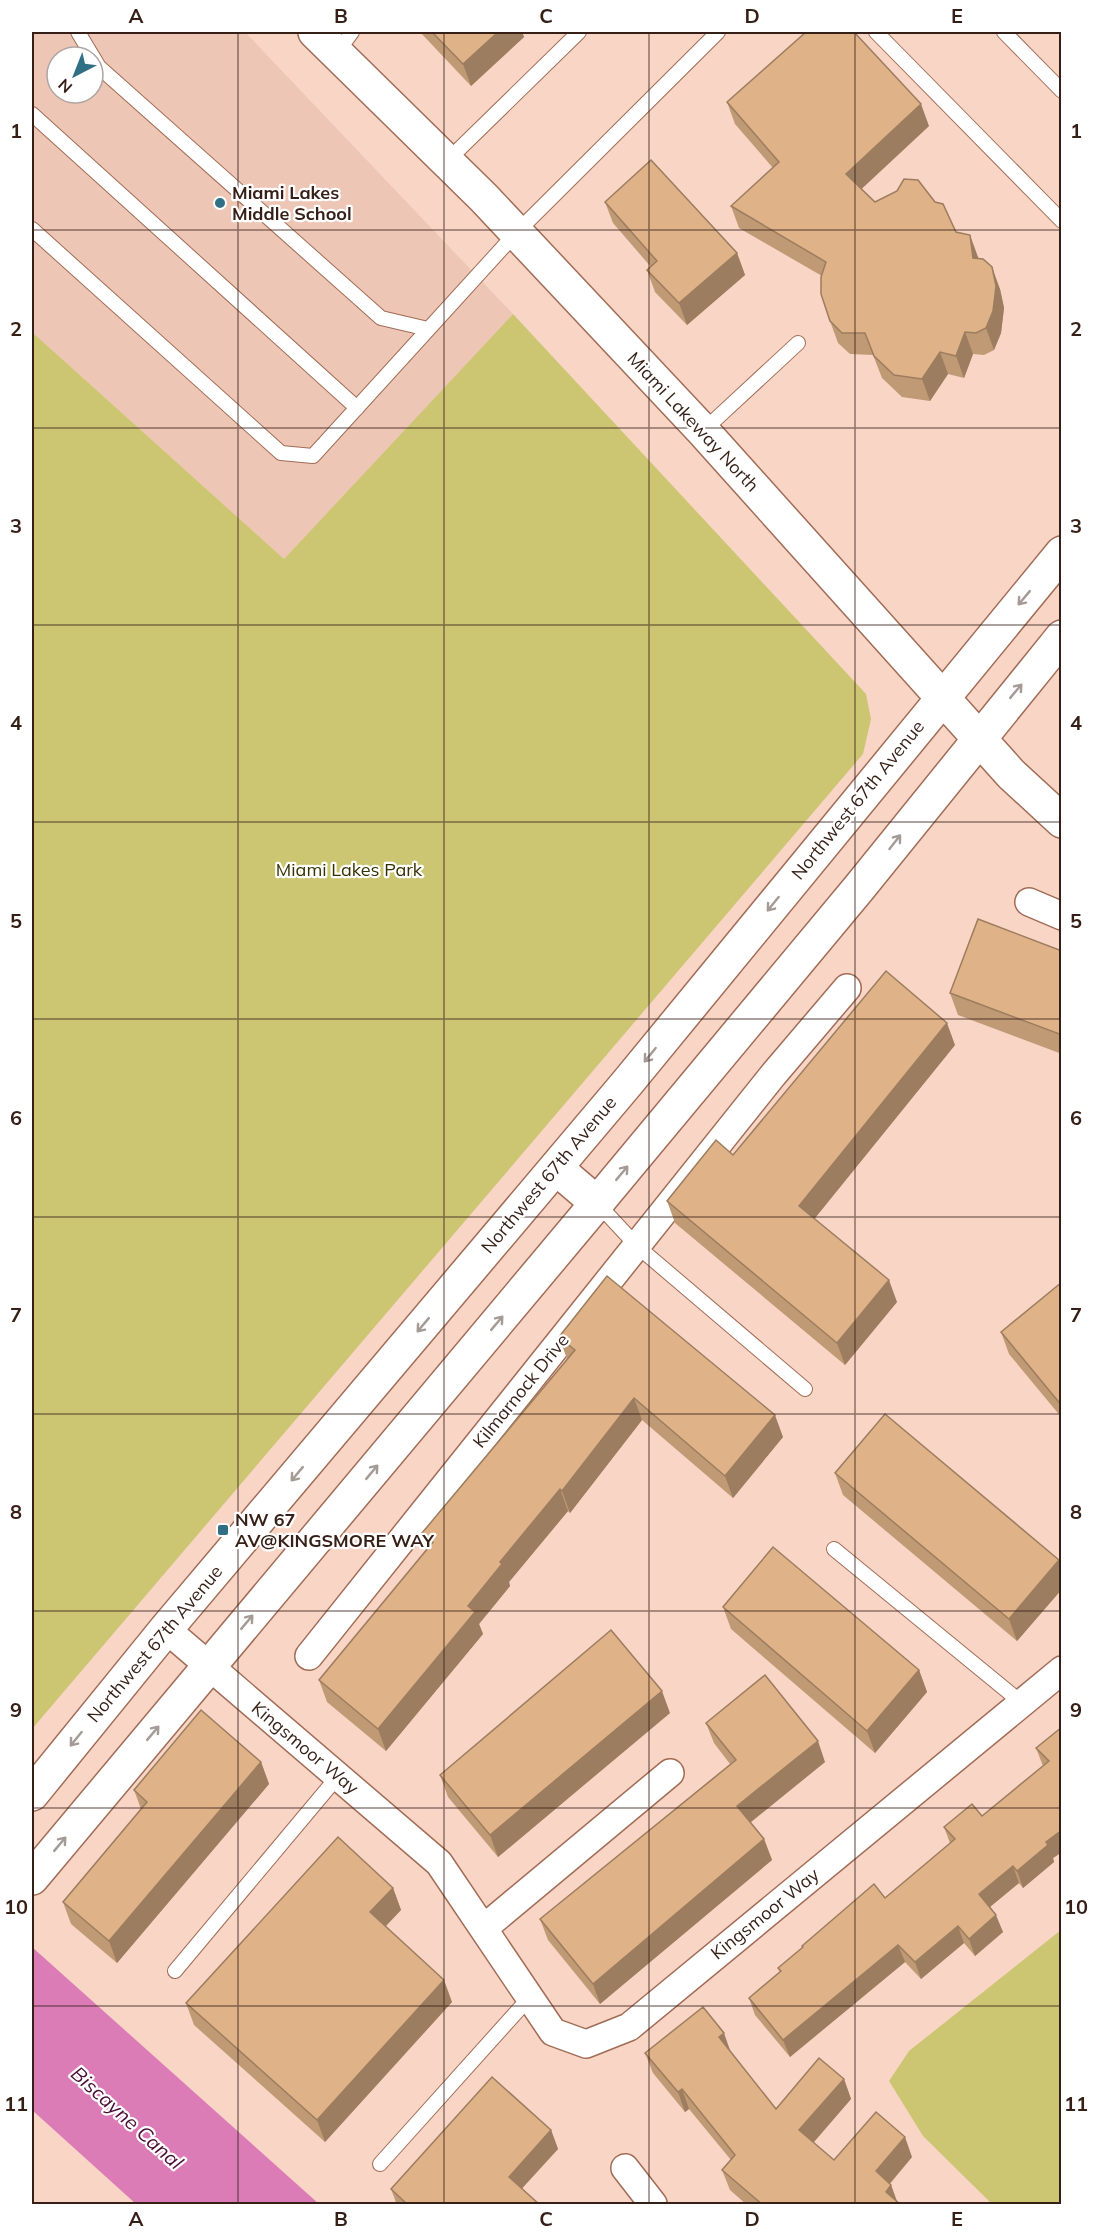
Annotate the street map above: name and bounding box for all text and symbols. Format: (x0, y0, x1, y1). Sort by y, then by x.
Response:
text: A (129, 3, 144, 28)
text: B (334, 3, 348, 28)
text: C (539, 3, 553, 28)
text: D (744, 3, 760, 28)
text: E (951, 3, 963, 28)
north arrow (45, 45, 105, 105)
text: N (54, 75, 76, 98)
text: 1 (10, 118, 22, 143)
text: 1 (1070, 118, 1082, 143)
place label: Miami Lakes Middle School (232, 181, 352, 225)
marker: Miami Lakes Middle School (213, 196, 227, 210)
text: 2 (10, 316, 22, 341)
text: 2 (1070, 316, 1082, 341)
street label: Miami Lakeway North (623, 347, 764, 496)
text: 3 (10, 513, 22, 538)
text: 3 (1070, 513, 1082, 538)
one-way arrow (1018, 590, 1031, 606)
one-way arrow (1010, 683, 1023, 699)
text: 4 (10, 710, 22, 735)
text: 4 (1070, 710, 1082, 735)
street label: Northwest 67th Avenue (786, 715, 929, 884)
one-way arrow (888, 835, 902, 850)
park label: Miami Lakes Park (276, 858, 423, 881)
one-way arrow (766, 896, 780, 911)
text: 5 (10, 908, 22, 933)
text: 5 (1070, 908, 1082, 933)
one-way arrow (643, 1047, 656, 1063)
street label: Northwest 67th Avenue (476, 1091, 621, 1258)
text: 6 (10, 1105, 22, 1130)
text: 6 (1070, 1105, 1082, 1130)
one-way arrow (615, 1166, 629, 1181)
text: 7 (10, 1302, 22, 1327)
text: 7 (1070, 1302, 1082, 1327)
one-way arrow (490, 1316, 504, 1331)
one-way arrow (416, 1317, 430, 1332)
street label: Kilmarnock Drive (468, 1329, 574, 1452)
one-way arrow (365, 1465, 379, 1480)
one-way arrow (290, 1466, 304, 1481)
text: 8 (10, 1499, 22, 1524)
text: 8 (1070, 1499, 1082, 1524)
place label: NW 67 AV@KINGSMORE WAY (235, 1508, 435, 1552)
marker: NW 67 AV@KINGSMORE WAY (216, 1523, 230, 1537)
street label: Northwest 67th Avenue (82, 1560, 227, 1727)
one-way arrow (240, 1615, 254, 1630)
street label: Kingsmoor Way (247, 1696, 364, 1799)
text: 9 (10, 1697, 22, 1722)
text: 9 (1070, 1697, 1082, 1722)
one-way arrow (146, 1725, 159, 1741)
one-way arrow (69, 1731, 82, 1747)
one-way arrow (53, 1836, 66, 1852)
street label: Kingsmoor Way (706, 1863, 824, 1964)
text: 10 (4, 1894, 28, 1919)
text: 10 (1064, 1894, 1088, 1919)
water label: Biscayne Canal (66, 2061, 189, 2175)
text: 11 (4, 2091, 28, 2116)
text: 11 (1064, 2091, 1088, 2116)
text: A (129, 2206, 144, 2231)
text: B (334, 2206, 348, 2231)
text: C (539, 2206, 553, 2231)
text: D (744, 2206, 760, 2231)
text: E (951, 2206, 963, 2231)

